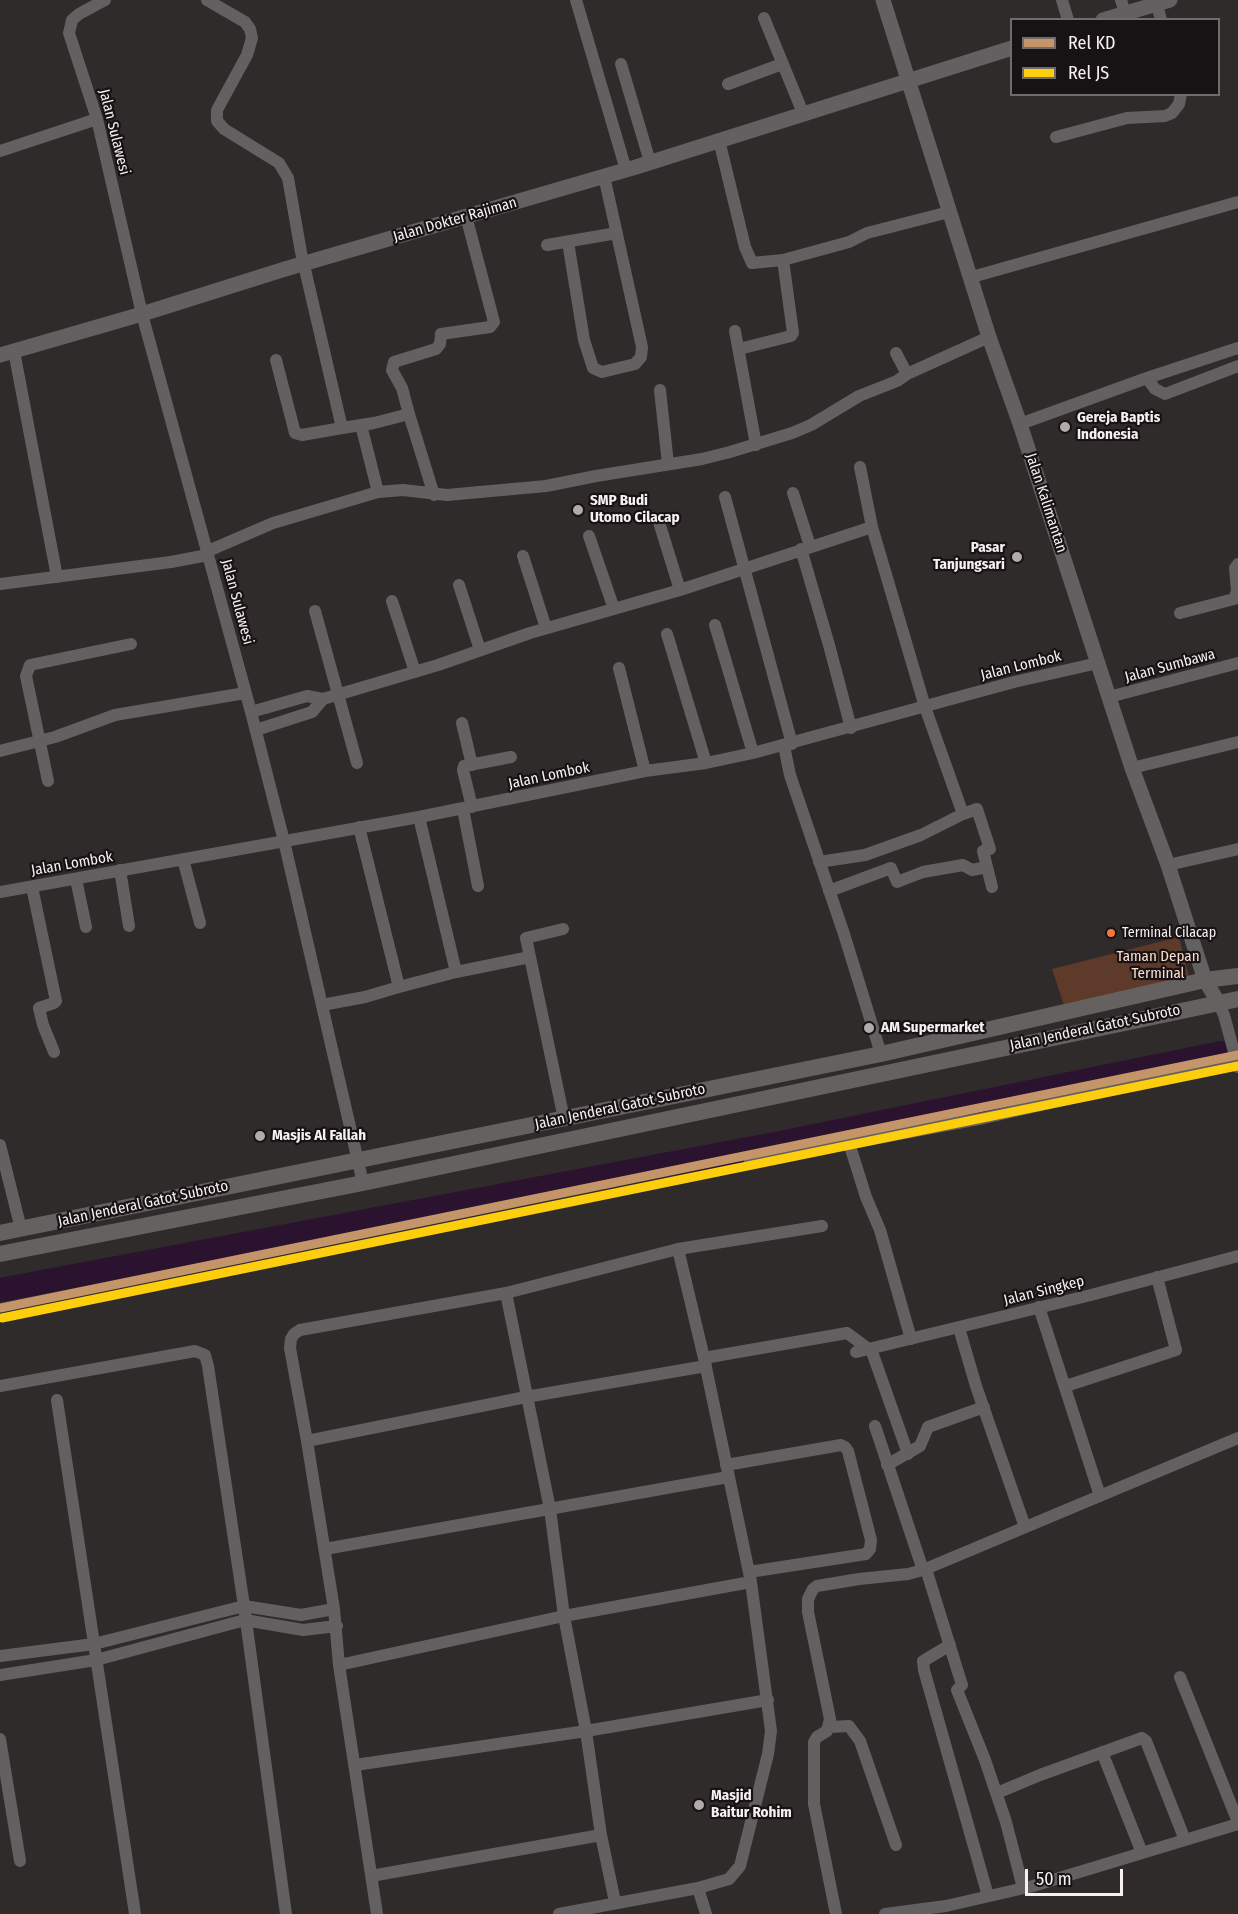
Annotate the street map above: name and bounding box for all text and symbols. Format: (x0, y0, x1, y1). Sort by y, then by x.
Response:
legend (1010, 18, 1220, 96)
text: Rel KD (1068, 32, 1115, 54)
text: Rel JS (1068, 62, 1109, 84)
street label: Jalan Sulawesi (95, 87, 133, 177)
street label: Jalan Dokter Rajiman (391, 194, 519, 246)
place label: Gereja Baptis Indonesia (1077, 409, 1160, 444)
marker: Gereja Baptis Indonesia (1058, 420, 1072, 434)
street label: Jalan Kalimantan (1021, 451, 1071, 555)
place label: SMP Budi Utomo Cilacap (590, 492, 680, 527)
marker: SMP Budi Utomo Cilacap (571, 503, 585, 517)
place label: Pasar Tanjungsari (933, 539, 1005, 574)
marker: Pasar Tanjungsari (1010, 550, 1024, 564)
street label: Jalan Sulawesi (217, 557, 257, 647)
street label: Jalan Sumbawa (1123, 645, 1217, 687)
street label: Jalan Lombok (979, 647, 1063, 685)
street label: Jalan Lombok (507, 759, 591, 793)
street label: Jalan Lombok (30, 848, 114, 880)
place label: Terminal Cilacap (1122, 925, 1216, 941)
marker: Terminal Cilacap (1105, 927, 1117, 939)
park label: Taman Depan Terminal (1116, 948, 1200, 983)
street label: Jalan Jenderal Gatot Subroto (1008, 1001, 1182, 1055)
place label: AM Supermarket (881, 1019, 985, 1037)
marker: AM Supermarket (862, 1021, 876, 1035)
street label: Jalan Jenderal Gatot Subroto (533, 1080, 707, 1134)
place label: Masjis Al Fallah (272, 1127, 366, 1145)
marker: Masjis Al Fallah (253, 1129, 267, 1143)
street label: Jalan Jenderal Gatot Subroto (56, 1177, 230, 1231)
street label: Jalan Singkep (1002, 1272, 1086, 1310)
place label: Masjid Baitur Rohim (711, 1787, 792, 1822)
marker: Masjid Baitur Rohim (692, 1798, 706, 1812)
scale bar (1028, 1857, 1126, 1895)
text: 50 m (1036, 1868, 1072, 1890)

